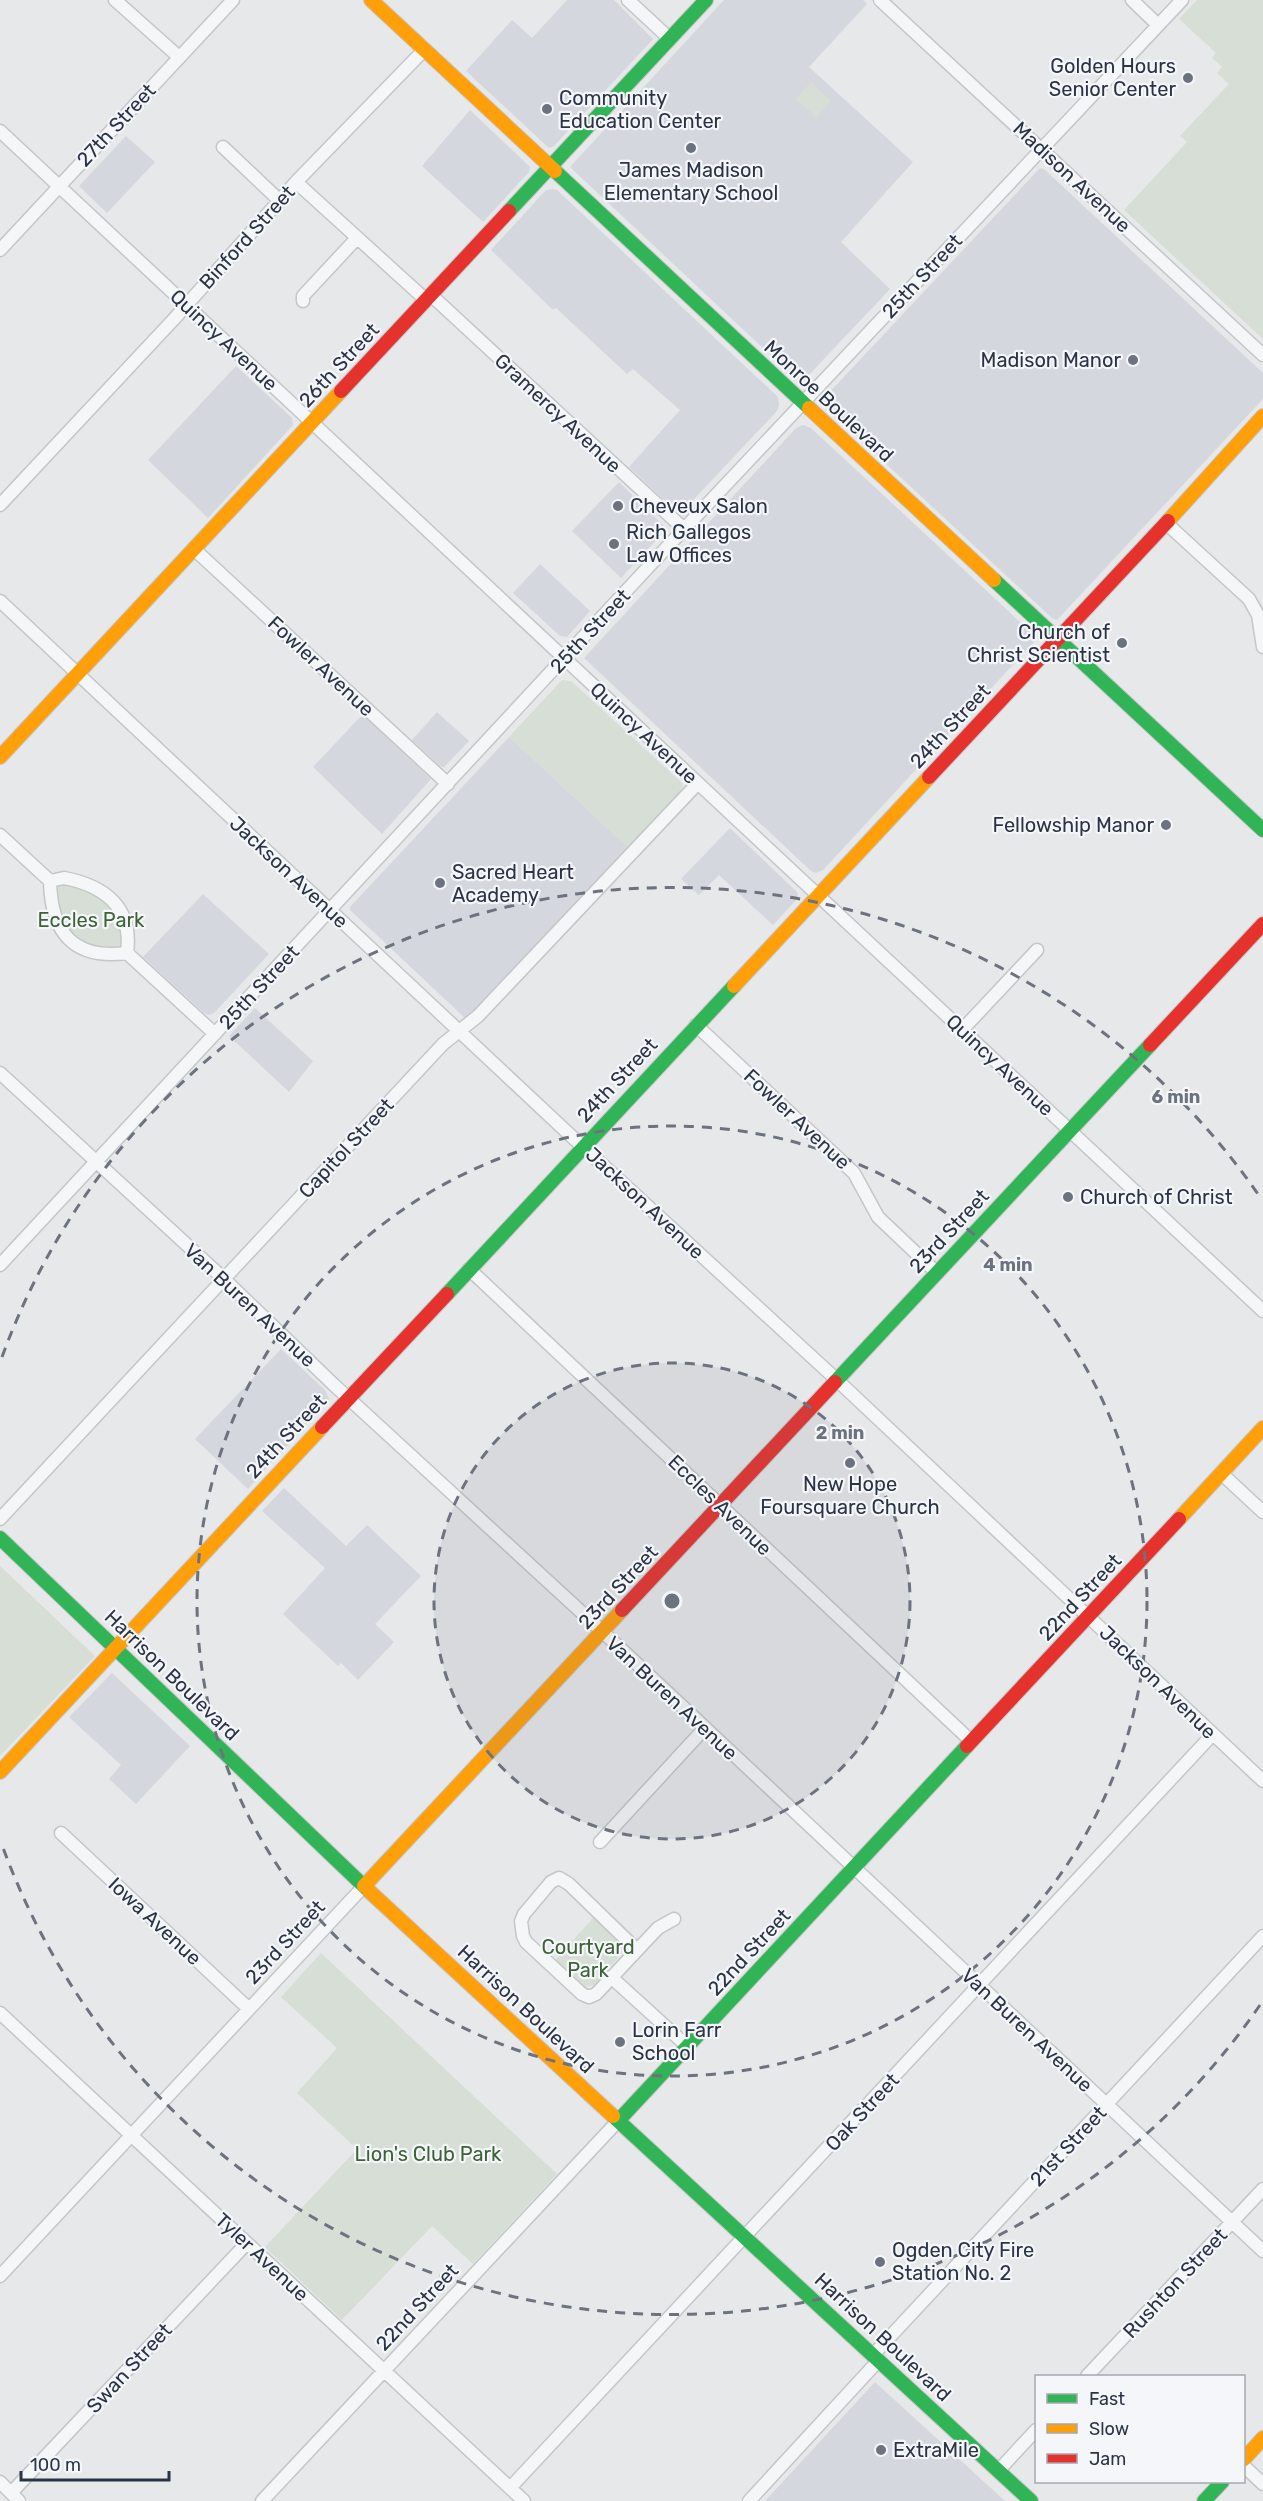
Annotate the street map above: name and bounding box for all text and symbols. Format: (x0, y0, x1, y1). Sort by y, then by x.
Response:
place label: Golden Hours Senior Center (1049, 54, 1176, 101)
marker: Golden Hours Senior Center (1181, 71, 1195, 85)
street label: 27th Street (72, 78, 161, 171)
place label: Community Education Center (559, 86, 722, 133)
marker: Community Education Center (540, 102, 554, 116)
street label: Madison Avenue (1008, 116, 1136, 238)
marker: James Madison Elementary School (684, 141, 698, 155)
place label: James Madison Elementary School (604, 158, 778, 205)
street label: Binford Street (194, 180, 300, 294)
street label: 25th Street (877, 229, 967, 323)
street label: Quincy Avenue (165, 284, 283, 396)
street label: 26th Street (294, 318, 384, 412)
street label: Monroe Boulevard (759, 335, 899, 467)
street label: Gramercy Avenue (490, 348, 626, 478)
place label: Madison Manor (981, 348, 1121, 372)
marker: Madison Manor (1126, 353, 1140, 367)
place label: Cheveux Salon (630, 494, 768, 518)
marker: Cheveux Salon (611, 499, 625, 513)
place label: Rich Gallegos Law Offices (626, 520, 751, 567)
marker: Rich Gallegos Law Offices (607, 537, 621, 551)
street label: 25th Street (545, 584, 635, 678)
street label: Fowler Avenue (263, 611, 379, 721)
place label: Church of Christ Scientist (967, 620, 1110, 667)
marker: Church of Christ Scientist (1115, 636, 1129, 650)
street label: Quincy Avenue (585, 677, 703, 789)
street label: 24th Street (905, 679, 995, 773)
street label: Jackson Avenue (225, 811, 353, 933)
place label: Fellowship Manor (992, 813, 1154, 837)
marker: Fellowship Manor (1159, 818, 1173, 832)
place label: Sacred Heart Academy (452, 860, 574, 907)
marker: Sacred Heart Academy (433, 876, 447, 890)
park label: Eccles Park (38, 908, 145, 932)
street label: 25th Street (214, 940, 304, 1034)
street label: Quincy Avenue (941, 1009, 1059, 1121)
street label: 24th Street (572, 1033, 662, 1127)
street label: Fowler Avenue (739, 1064, 855, 1174)
text: 6 min (1152, 1086, 1200, 1108)
street label: Capitol Street (294, 1093, 399, 1203)
street label: Jackson Avenue (581, 1142, 709, 1264)
street label: 23rd Street (904, 1184, 994, 1278)
place label: Church of Christ (1080, 1185, 1233, 1209)
marker: Church of Christ (1061, 1190, 1075, 1204)
street label: Van Buren Avenue (179, 1238, 321, 1372)
text: 4 min (983, 1254, 1033, 1276)
street label: 24th Street (241, 1389, 331, 1483)
text: 2 min (816, 1422, 864, 1444)
street label: Eccles Avenue (663, 1450, 777, 1560)
marker: New Hope Foursquare Church (843, 1456, 857, 1470)
place label: New Hope Foursquare Church (760, 1472, 940, 1519)
street label: 23rd Street (573, 1540, 663, 1634)
street label: 22nd Street (1034, 1548, 1126, 1645)
centre of rings (662, 1591, 682, 1611)
street label: Harrison Boulevard (100, 1605, 244, 1745)
street label: Jackson Avenue (1095, 1620, 1221, 1744)
street label: Van Buren Avenue (601, 1631, 743, 1765)
street label: Iowa Avenue (104, 1872, 206, 1970)
street label: 23rd Street (240, 1895, 330, 1989)
street label: 22nd Street (703, 1903, 795, 2000)
park label: Courtyard Park (541, 1935, 635, 1982)
street label: Harrison Boulevard (453, 1940, 599, 2078)
street label: Van Buren Avenue (956, 1963, 1098, 2097)
place label: Lorin Farr School (632, 2018, 722, 2065)
marker: Lorin Farr School (613, 2035, 627, 2049)
street label: Oak Street (820, 2068, 904, 2156)
street label: 21st Street (1025, 2101, 1111, 2191)
park label: Lion's Club Park (355, 2142, 502, 2166)
street label: Tyler Avenue (210, 2208, 314, 2306)
street label: Rushton Street (1118, 2223, 1232, 2343)
place label: Ogden City Fire Station No. 2 (892, 2238, 1034, 2285)
marker: Ogden City Fire Station No. 2 (873, 2255, 887, 2269)
street label: 22nd Street (371, 2258, 463, 2355)
street label: Harrison Boulevard (810, 2268, 956, 2406)
street label: Swan Street (81, 2318, 177, 2418)
legend (1035, 2375, 1245, 2483)
text: Fast (1089, 2388, 1125, 2410)
text: Slow (1089, 2418, 1129, 2440)
place label: ExtraMile (893, 2438, 979, 2462)
marker: ExtraMile (874, 2443, 888, 2457)
scale bar (21, 2444, 170, 2482)
text: Jam (1089, 2448, 1126, 2470)
text: 100 m (30, 2454, 81, 2476)

